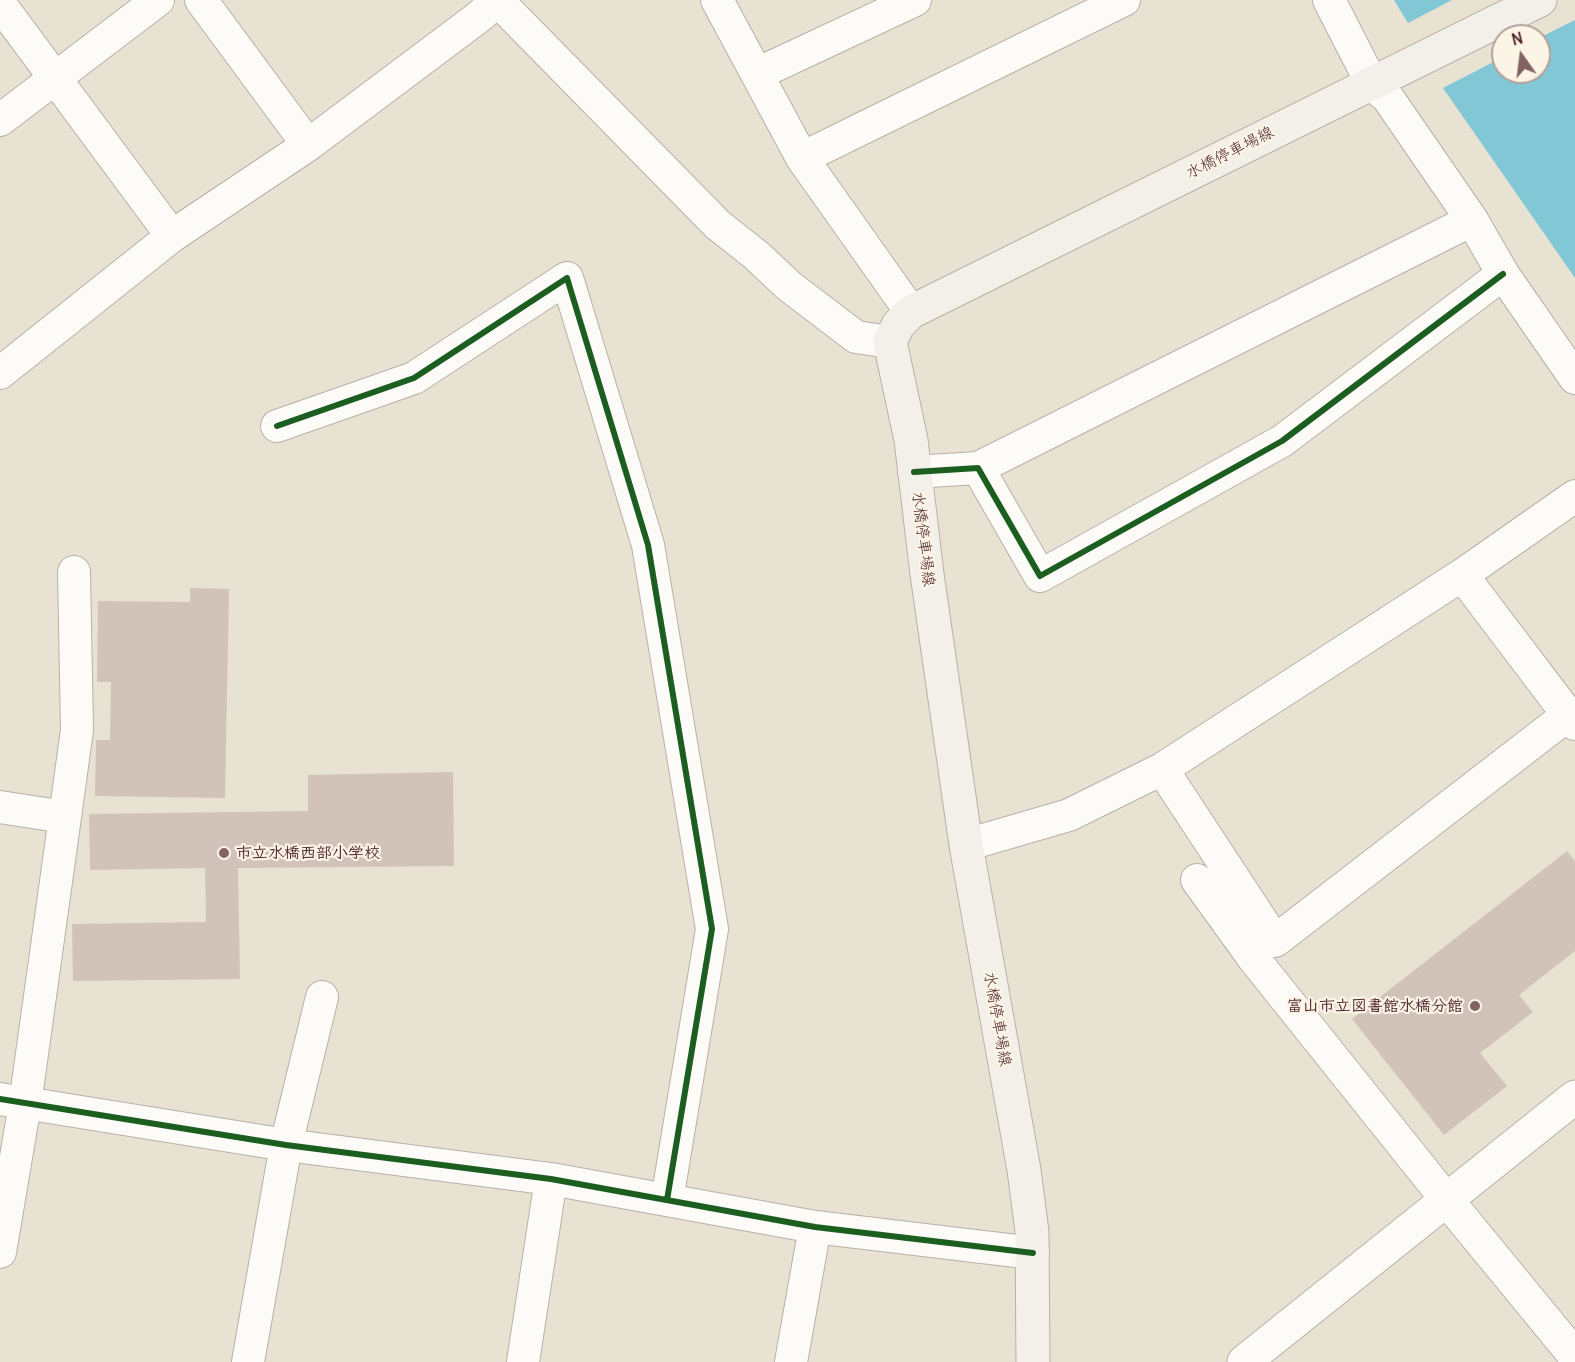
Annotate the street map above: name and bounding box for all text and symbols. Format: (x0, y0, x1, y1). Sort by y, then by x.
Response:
north arrow (1491, 24, 1551, 84)
text: N (1509, 27, 1525, 50)
street label: 水橋停車場線 (1183, 123, 1277, 183)
street label: 水橋停車場線 (908, 490, 938, 588)
place label: 市立水橋西部小学校 (236, 843, 380, 863)
marker: 市立水橋西部小学校 (217, 846, 231, 860)
street label: 水橋停車場線 (979, 970, 1015, 1068)
place label: 富山市立図書館水橋分館 (1287, 996, 1463, 1016)
marker: 富山市立図書館水橋分館 (1468, 999, 1482, 1013)

